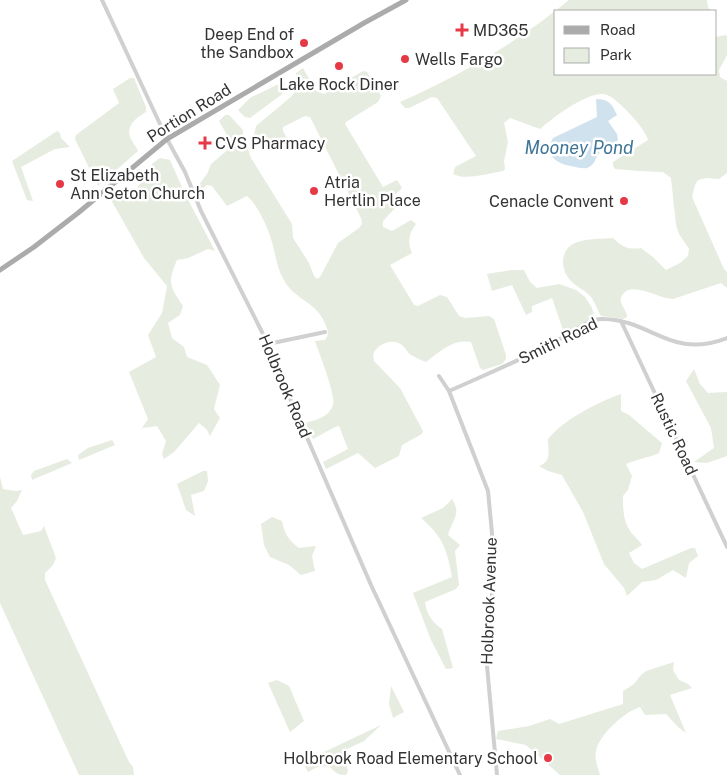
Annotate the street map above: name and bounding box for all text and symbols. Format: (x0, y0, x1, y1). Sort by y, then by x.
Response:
legend (554, 10, 717, 75)
place label: MD365 (473, 21, 528, 40)
text: Road (600, 21, 636, 38)
marker: MD365 (455, 23, 469, 37)
place label: Deep End of the Sandbox (200, 25, 294, 62)
marker: Deep End of the Sandbox (298, 37, 310, 49)
text: Park (600, 46, 632, 63)
place label: Wells Fargo (415, 50, 503, 69)
marker: Wells Fargo (399, 53, 411, 65)
marker: Lake Rock Diner (333, 60, 345, 72)
place label: Lake Rock Diner (279, 75, 399, 94)
street label: Portion Road (144, 80, 234, 146)
place label: CVS Pharmacy (215, 134, 326, 153)
marker: CVS Pharmacy (199, 137, 211, 149)
water label: Mooney Pond (524, 137, 634, 158)
place label: St Elizabeth Ann Seton Church (70, 166, 205, 203)
place label: Atria Hertlin Place (324, 173, 421, 210)
marker: St Elizabeth Ann Seton Church (54, 178, 66, 190)
marker: Atria Hertlin Place (308, 185, 320, 197)
place label: Cenacle Convent (489, 192, 614, 211)
marker: Cenacle Convent (618, 195, 630, 207)
street label: Smith Road (515, 314, 601, 368)
street label: Holbrook Road (255, 331, 315, 441)
street label: Rustic Road (647, 390, 701, 478)
street label: Holbrook Avenue (477, 537, 501, 665)
place label: Holbrook Road Elementary School (283, 749, 538, 768)
marker: Holbrook Road Elementary School (542, 752, 554, 764)

